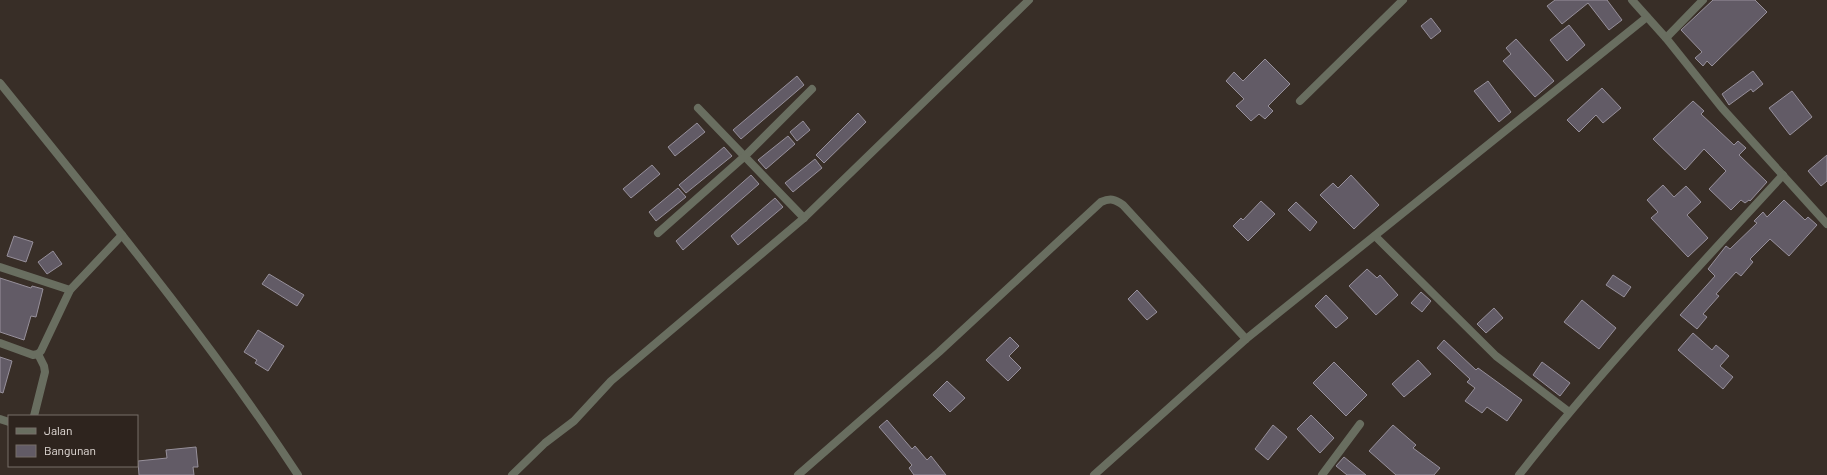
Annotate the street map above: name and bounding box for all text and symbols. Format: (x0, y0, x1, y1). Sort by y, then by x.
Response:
legend (8, 415, 138, 467)
text: Jalan (44, 423, 72, 437)
text: Bangunan (44, 443, 96, 457)

